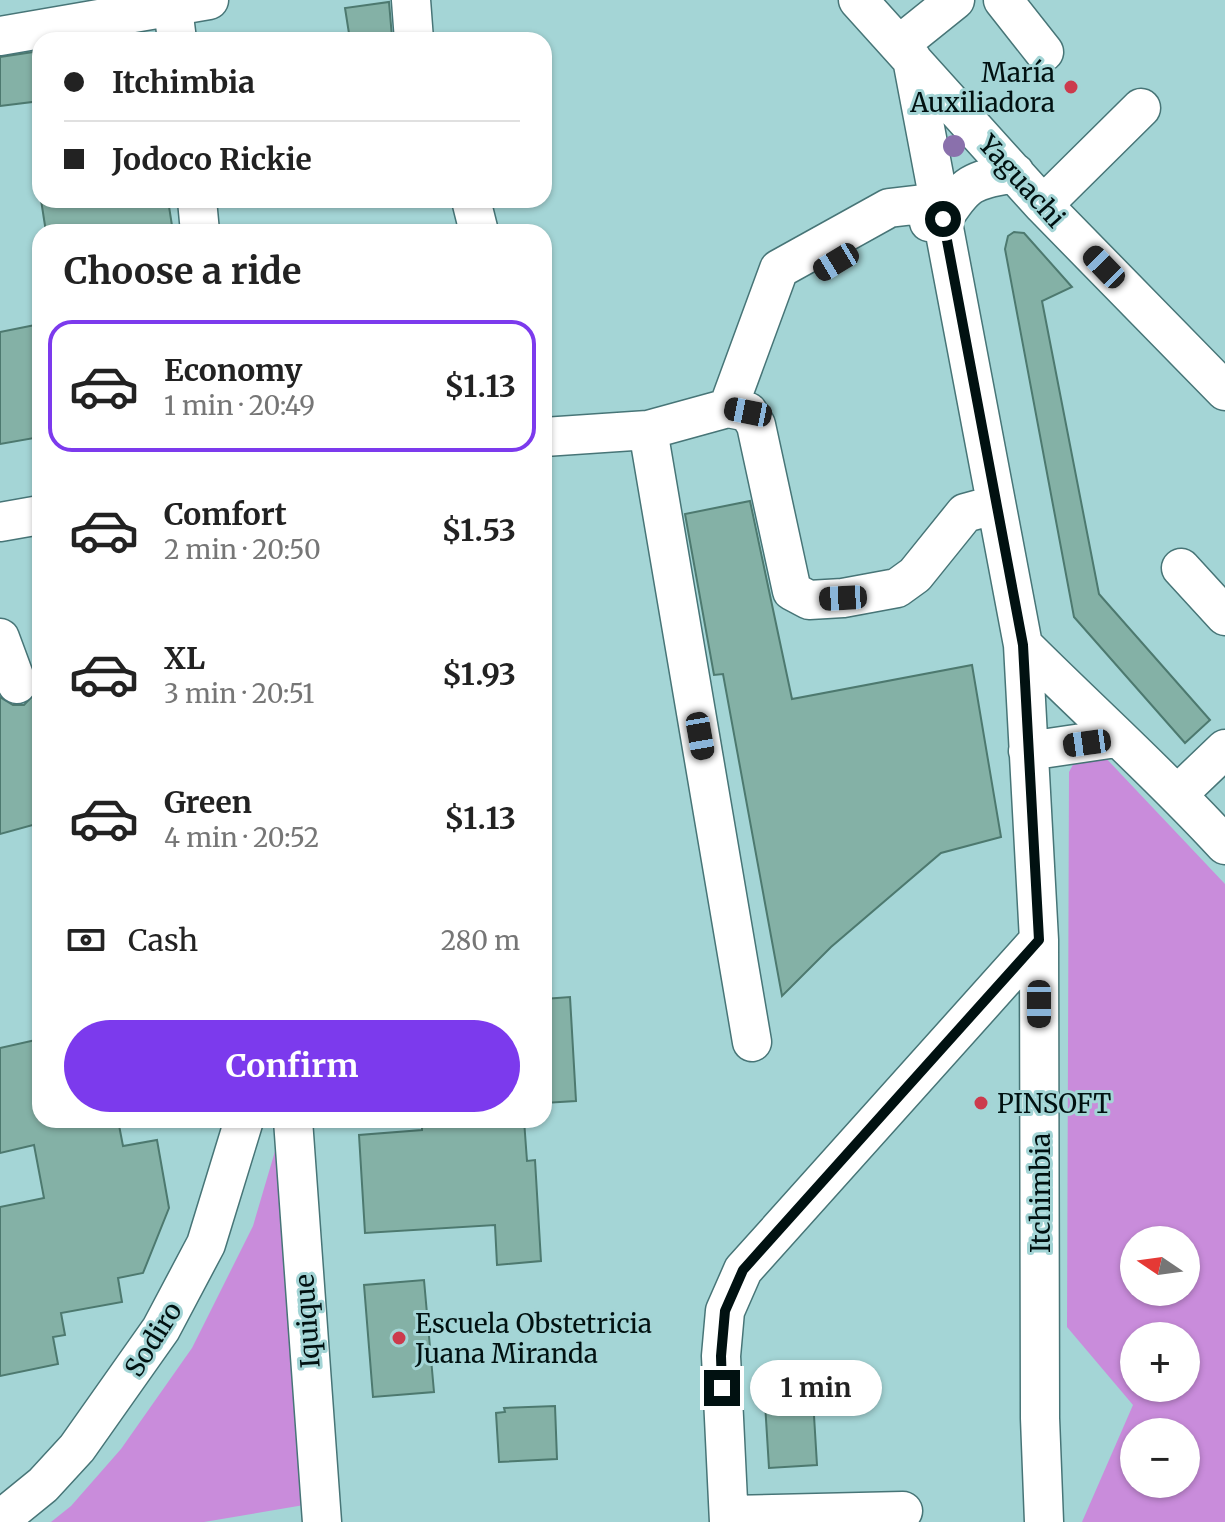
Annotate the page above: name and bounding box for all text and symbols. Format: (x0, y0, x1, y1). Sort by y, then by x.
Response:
place label: María Auxiliadora (909, 56, 1055, 119)
text: Itchimbia (112, 63, 255, 101)
marker: María Auxiliadora (1062, 78, 1080, 96)
street label: Yaguachi (971, 127, 1072, 234)
text: Jodoco Rickie (112, 140, 312, 178)
route start (925, 201, 961, 237)
car (809, 239, 863, 285)
car (1079, 241, 1129, 293)
text: Choose a ride (64, 249, 301, 294)
icon: car (68, 350, 140, 422)
text: Economy (164, 351, 302, 389)
text: $1.13 (444, 367, 516, 405)
text: 1 min · 20:49 (164, 389, 315, 422)
car (722, 396, 774, 428)
icon: car (68, 494, 140, 566)
text: Comfort (164, 495, 287, 533)
text: $1.53 (441, 511, 516, 549)
text: 2 min · 20:50 (164, 533, 321, 566)
car (818, 585, 868, 611)
icon: car (68, 638, 140, 710)
text: XL (164, 639, 205, 677)
text: $1.93 (442, 655, 516, 693)
text: 3 min · 20:51 (164, 677, 314, 710)
car (684, 710, 716, 762)
car (1062, 728, 1112, 758)
icon: car (68, 782, 140, 854)
text: Green (164, 783, 252, 821)
text: $1.13 (444, 799, 516, 837)
text: 4 min · 20:52 (164, 821, 319, 854)
icon: cash (64, 918, 108, 962)
text: Cash (128, 921, 198, 959)
text: 280 m (441, 924, 520, 957)
car (1027, 980, 1051, 1028)
button: Confirm (64, 1020, 520, 1112)
place label: PINSOFT (997, 1087, 1111, 1120)
marker: PINSOFT (972, 1094, 990, 1112)
street label: Itchimbia (1024, 1133, 1057, 1253)
north arrow (1120, 1226, 1200, 1306)
map controls (1120, 1226, 1200, 1498)
street label: Iquique (287, 1273, 327, 1369)
street label: Sodiro (117, 1296, 189, 1382)
place label: Escuela Obstetricia Juana Miranda (414, 1307, 652, 1370)
button: + (1120, 1322, 1200, 1402)
marker: Escuela Obstetricia Juana Miranda (390, 1329, 408, 1347)
callout: 1 min (750, 1360, 882, 1416)
route end (704, 1370, 740, 1406)
text: 1 min (781, 1371, 851, 1404)
button: − (1120, 1418, 1200, 1498)

